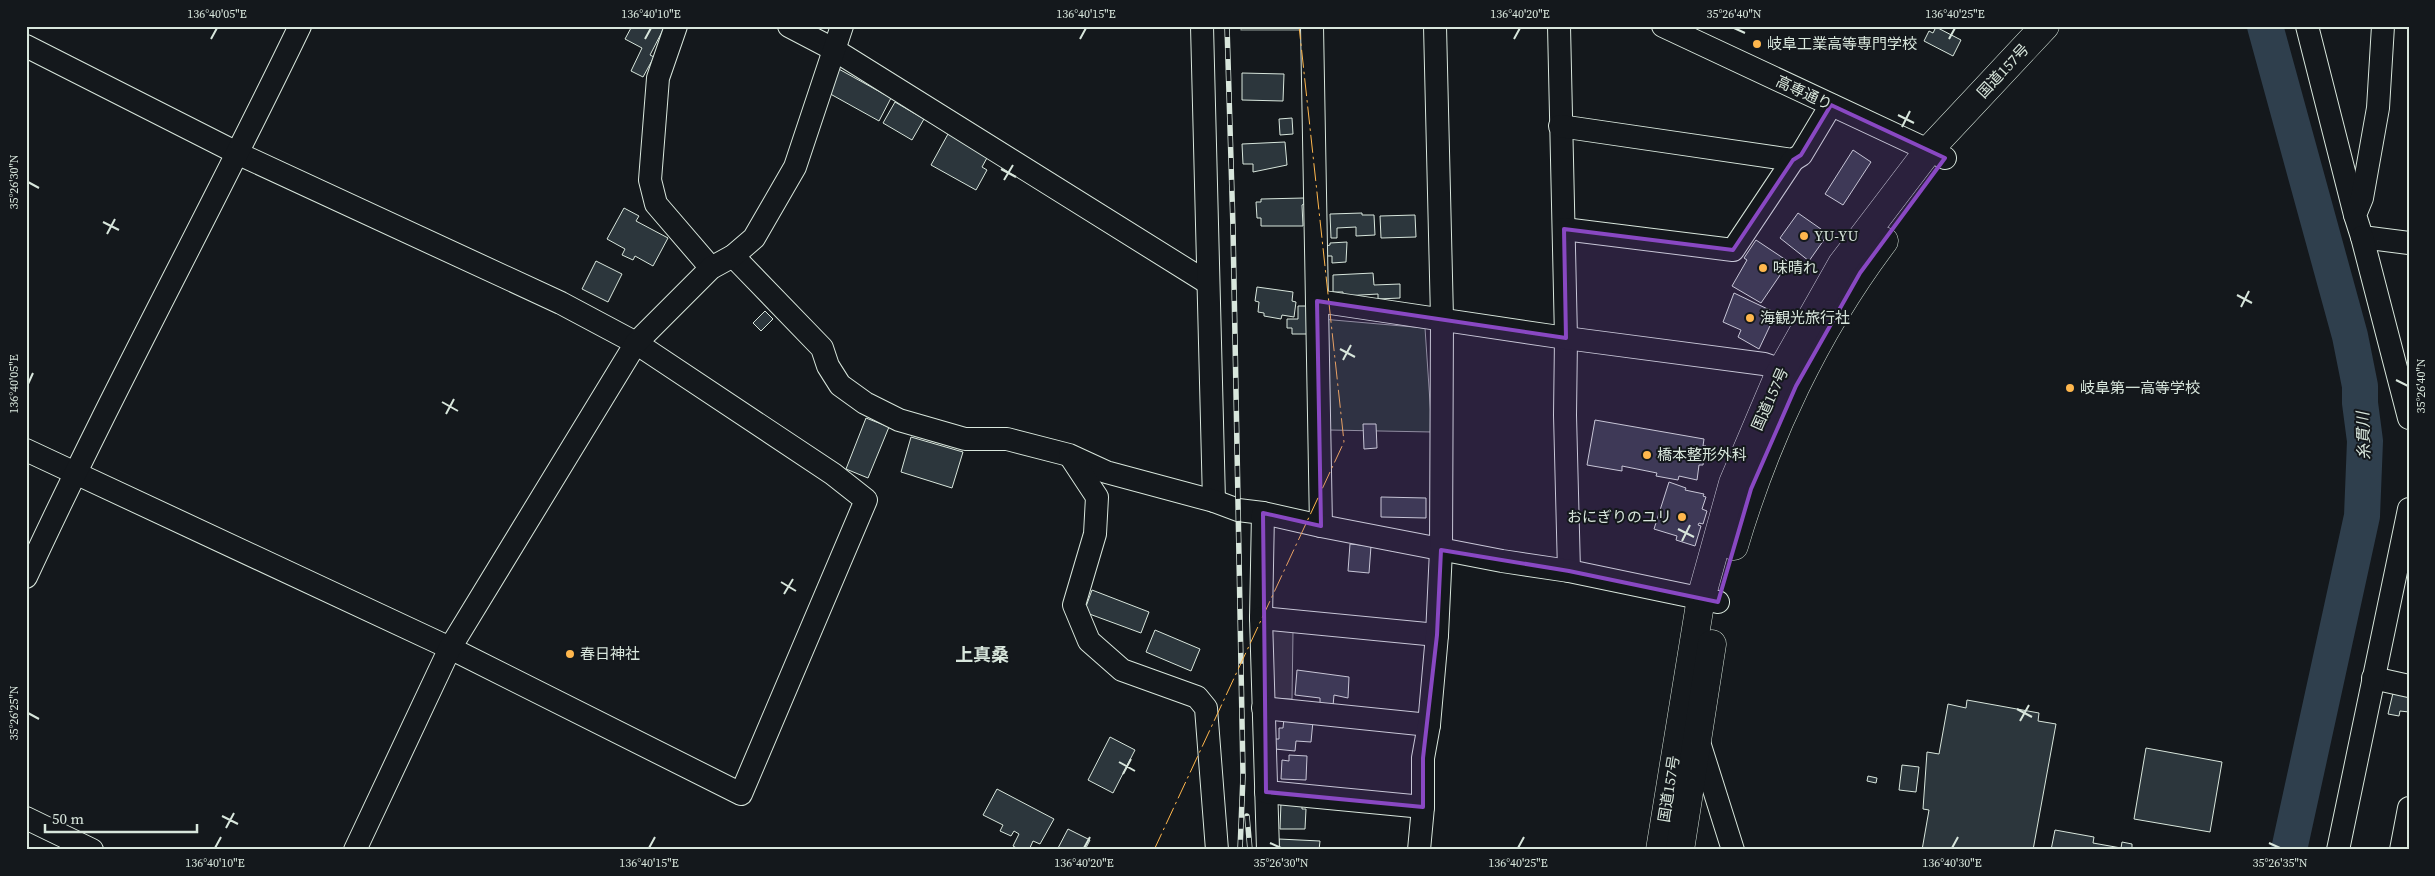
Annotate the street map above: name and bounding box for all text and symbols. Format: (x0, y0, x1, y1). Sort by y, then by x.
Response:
text: 136°40'05"E (187, 6, 247, 22)
text: 136°40'10"E (621, 6, 681, 22)
text: 136°40'15"E (1056, 6, 1116, 22)
text: 136°40'20"E (1490, 6, 1550, 22)
text: 35°26'40"N (1706, 6, 1762, 22)
text: 136°40'25"E (1925, 6, 1985, 22)
place label: 岐阜工業高等専門学校 (1767, 33, 1917, 54)
marker: 岐阜工業高等専門学校 (1751, 38, 1763, 50)
street label: 国道157号 (1972, 39, 2033, 103)
street label: 高専通り (1773, 70, 1836, 115)
text: 35°26'30"N (6, 154, 22, 210)
place label: YU-YU (1814, 225, 1858, 246)
marker: YU-YU (1798, 230, 1810, 242)
place label: 味晴れ (1773, 257, 1818, 278)
marker: 味晴れ (1757, 262, 1769, 274)
place label: 海観光旅行社 (1760, 307, 1850, 328)
marker: 海観光旅行社 (1744, 312, 1756, 324)
text: 136°40'05"E (6, 354, 22, 414)
text: 35°26'40"N (2413, 358, 2429, 414)
street label: 国道157号 (1746, 364, 1793, 434)
place label: 岐阜第一高等学校 (2080, 377, 2200, 398)
marker: 岐阜第一高等学校 (2064, 382, 2076, 394)
water label: 糸貫川 (2351, 410, 2375, 460)
place label: 橋本整形外科 (1657, 444, 1747, 465)
marker: 橋本整形外科 (1641, 449, 1653, 461)
place label: おにぎりのユリ (1567, 506, 1672, 527)
marker: おにぎりのユリ (1676, 511, 1688, 523)
district label: 上真桑 (955, 642, 1009, 667)
place label: 春日神社 (580, 643, 640, 664)
marker: 春日神社 (564, 648, 576, 660)
text: 35°26'25"N (6, 685, 22, 741)
street label: 国道157号 (1653, 754, 1684, 824)
scale bar (45, 801, 198, 833)
text: 50 m (52, 808, 84, 829)
text: 136°40'10"E (185, 855, 245, 871)
text: 136°40'15"E (619, 855, 679, 871)
text: 136°40'20"E (1054, 855, 1114, 871)
text: 35°26'30"N (1253, 855, 1309, 871)
text: 136°40'25"E (1488, 855, 1548, 871)
text: 136°40'30"E (1922, 855, 1982, 871)
text: 35°26'35"N (2252, 855, 2308, 871)

